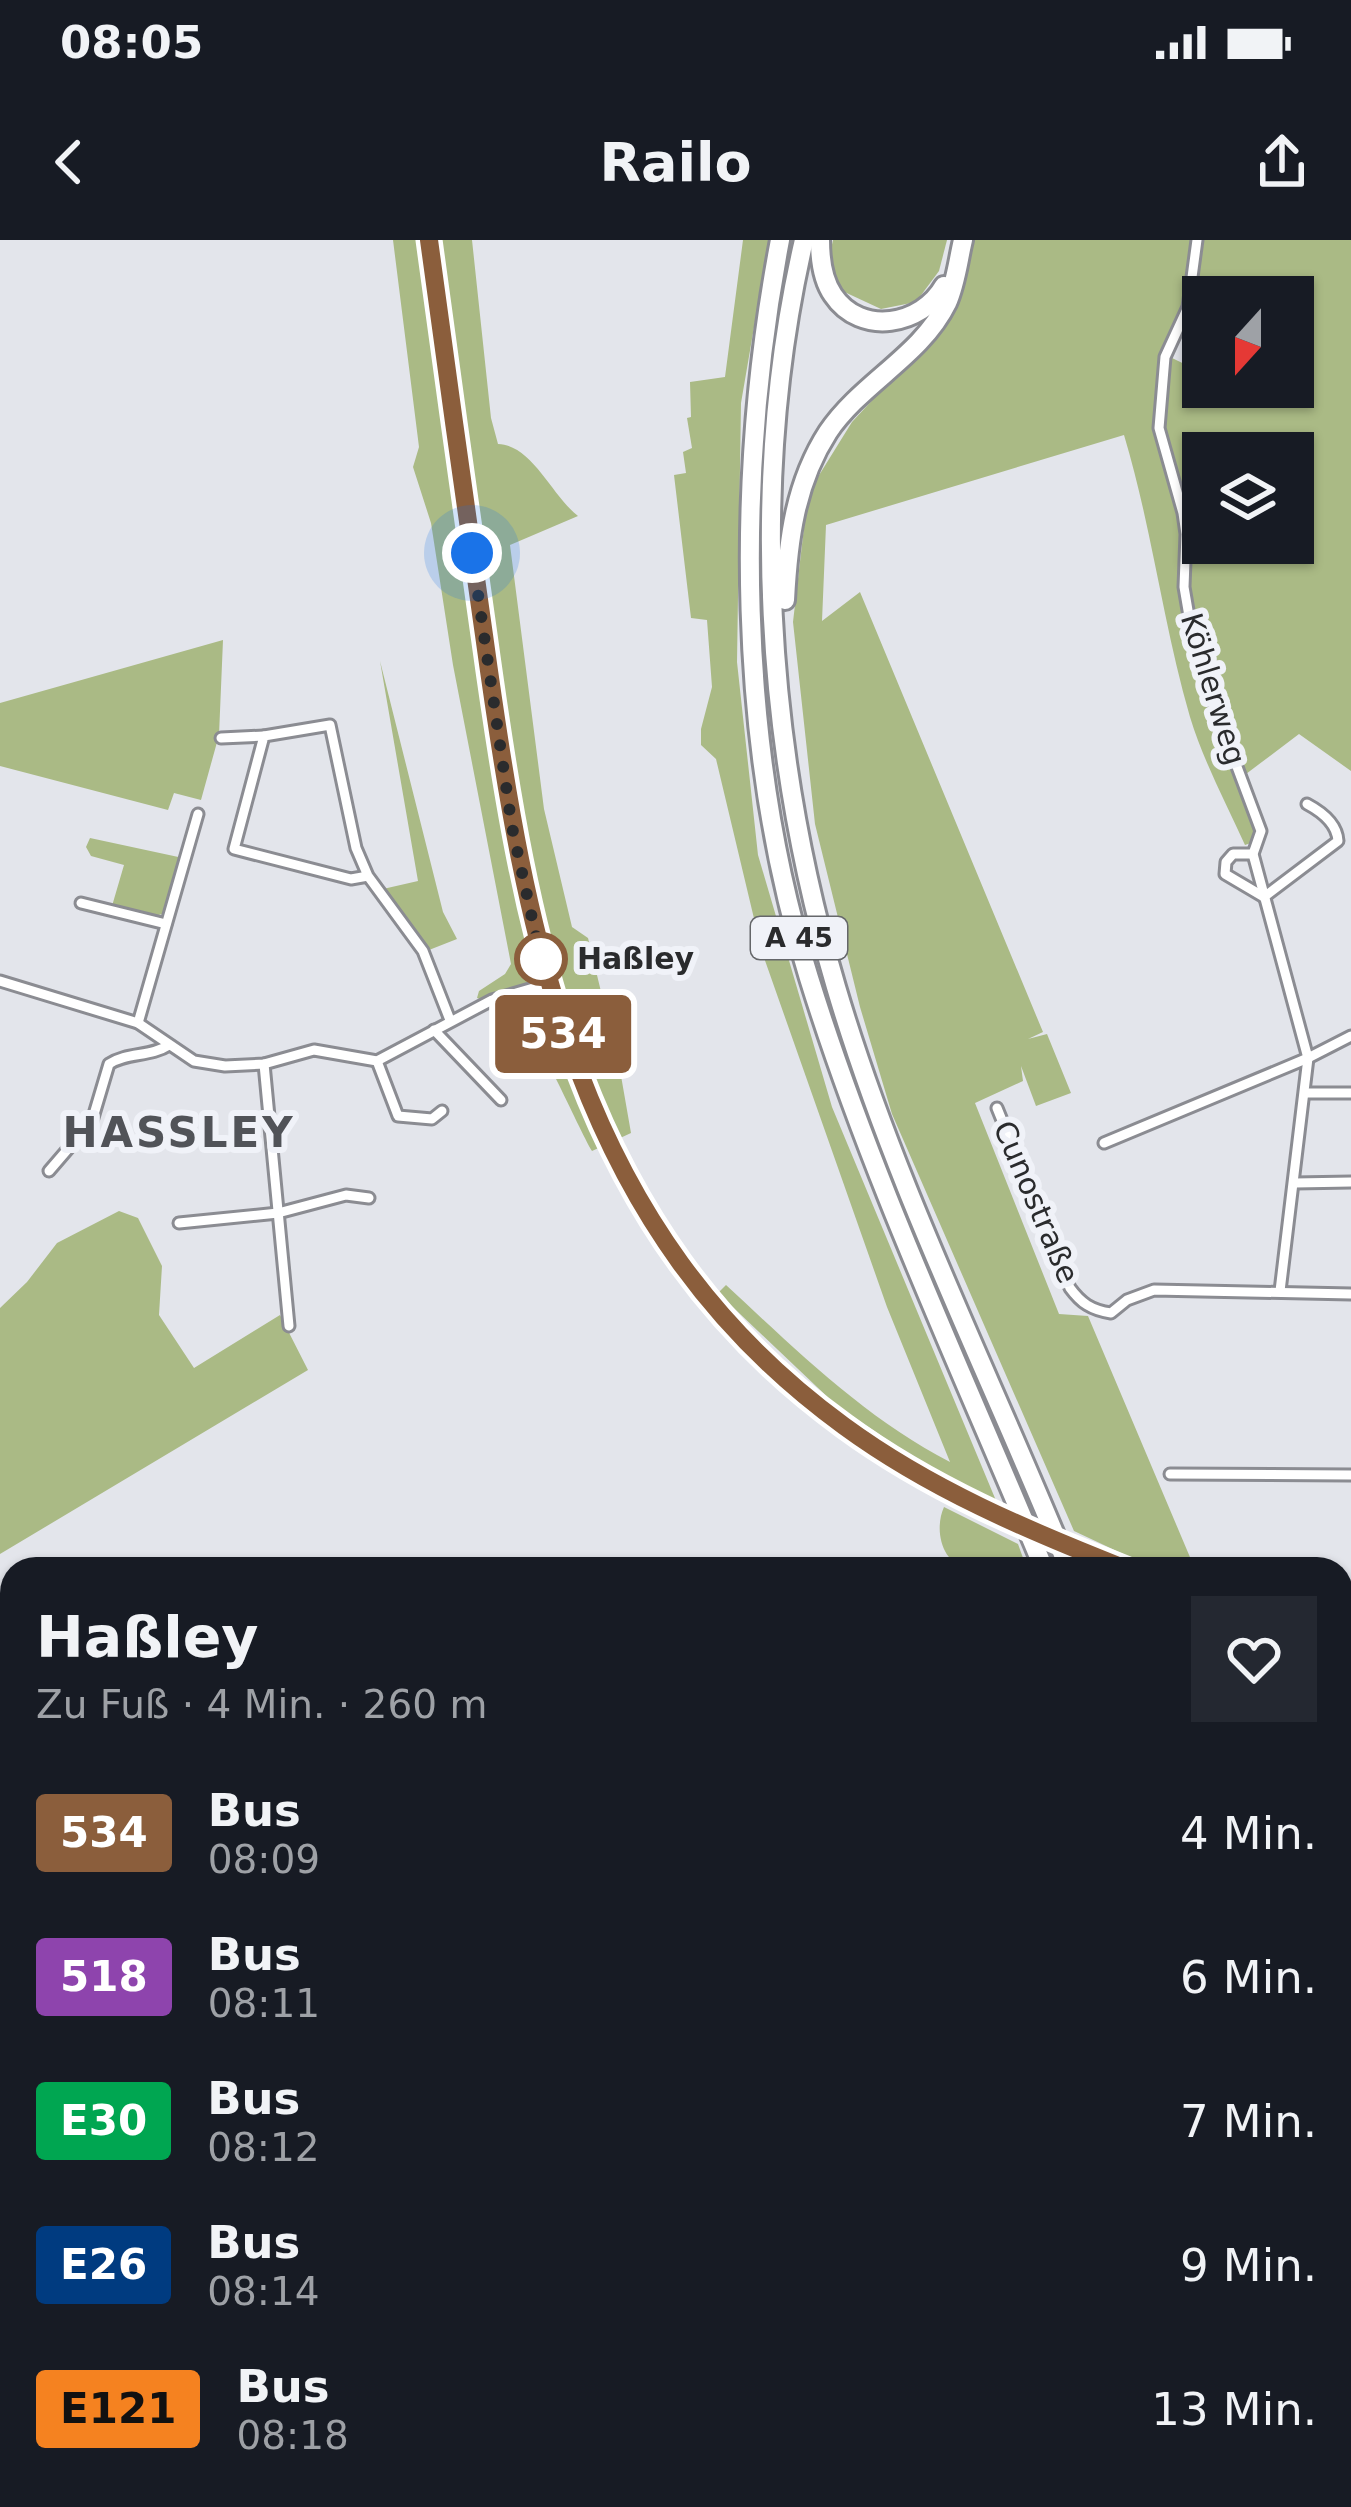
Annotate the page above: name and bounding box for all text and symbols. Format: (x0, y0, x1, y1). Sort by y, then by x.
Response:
text: 08:05 (60, 16, 203, 69)
icon: back (36, 129, 102, 195)
icon: share (1249, 129, 1315, 195)
text: Railo (599, 131, 752, 194)
north arrow (1182, 276, 1314, 408)
map controls (1182, 276, 1314, 564)
button: layers (1182, 432, 1314, 564)
your location (442, 523, 502, 583)
street label: Köhlerweg (1174, 609, 1253, 769)
road number: A 45 (751, 917, 847, 959)
marker: Haßley (516, 934, 566, 984)
place label: Haßley (577, 941, 695, 976)
line badge: 534 (494, 995, 632, 1073)
text: 534 (519, 1009, 607, 1058)
district label: HASSLEY (62, 1108, 296, 1157)
street label: Cunostraße (987, 1115, 1086, 1288)
button: heart (1191, 1596, 1317, 1722)
text: Haßley (36, 1604, 259, 1670)
text: Zu Fuß · 4 Min. · 260 m (36, 1682, 487, 1727)
text: Bus (208, 1784, 301, 1837)
text: 4 Min. (1180, 1807, 1317, 1860)
text: 534 (60, 1808, 148, 1857)
text: 08:09 (208, 1837, 320, 1882)
text: Bus (208, 1928, 301, 1981)
text: 6 Min. (1180, 1951, 1317, 2004)
text: 518 (60, 1952, 148, 2001)
text: 08:11 (208, 1981, 320, 2026)
text: Bus (207, 2072, 300, 2125)
text: 7 Min. (1180, 2095, 1317, 2148)
text: E30 (60, 2096, 147, 2145)
text: 08:12 (207, 2125, 320, 2170)
text: Bus (207, 2216, 300, 2269)
text: 9 Min. (1180, 2239, 1317, 2292)
text: E26 (60, 2240, 147, 2289)
text: 08:14 (207, 2269, 320, 2314)
text: Bus (236, 2360, 330, 2413)
text: 13 Min. (1151, 2383, 1317, 2436)
text: E121 (60, 2384, 176, 2433)
text: 08:18 (236, 2413, 349, 2458)

